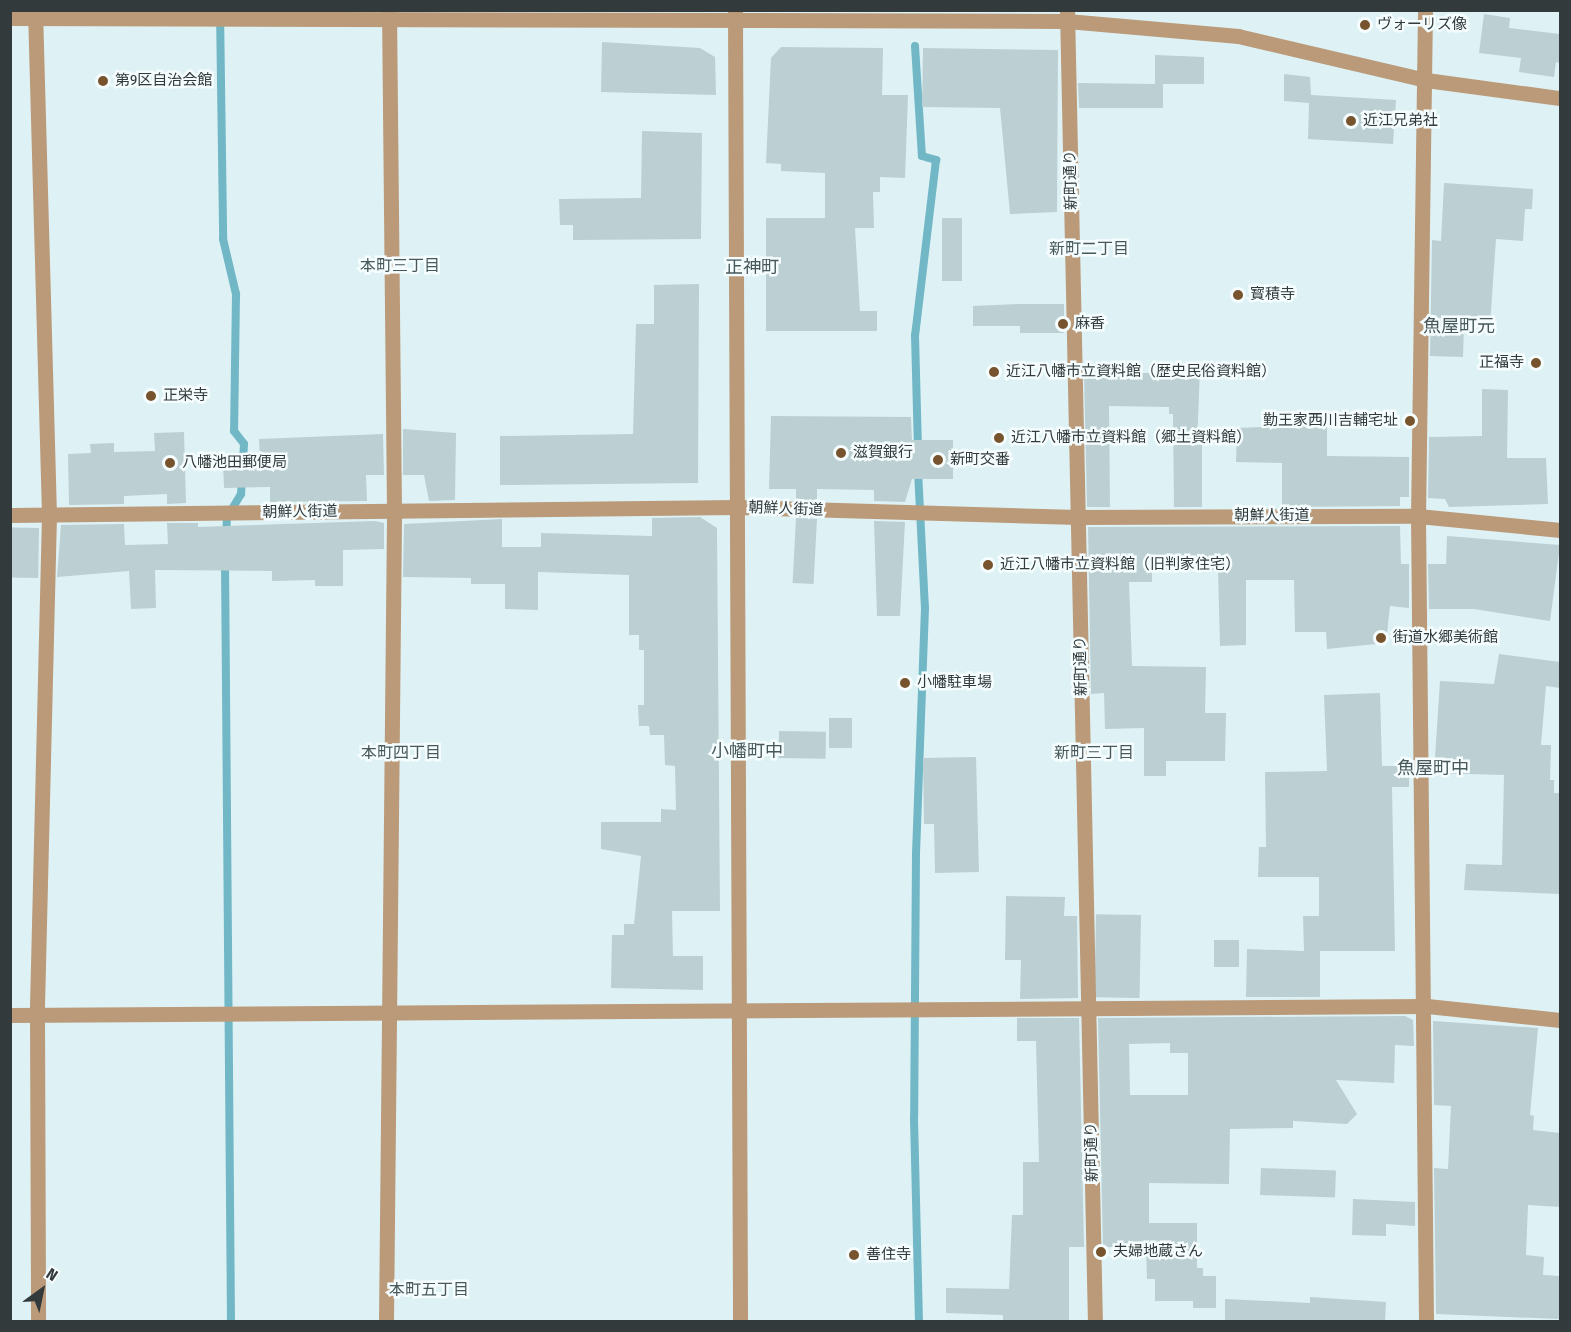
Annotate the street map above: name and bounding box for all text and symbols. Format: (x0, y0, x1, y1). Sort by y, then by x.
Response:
place label: ヴォーリズ像 (1377, 16, 1467, 34)
marker: ヴォーリズ像 (1358, 18, 1372, 32)
place label: 第9区自治会館 (115, 72, 212, 90)
marker: 第9区自治会館 (96, 74, 110, 88)
place label: 近江兄弟社 (1363, 112, 1438, 130)
marker: 近江兄弟社 (1344, 114, 1358, 128)
street label: 新町通り (1061, 150, 1081, 210)
district label: 新町二丁目 (1049, 239, 1129, 259)
district label: 本町三丁目 (360, 256, 440, 276)
district label: 正神町 (725, 256, 779, 278)
place label: 寳積寺 (1250, 286, 1295, 304)
marker: 寳積寺 (1231, 288, 1245, 302)
place label: 麻香 (1075, 315, 1105, 333)
district label: 魚屋町元 (1423, 315, 1495, 337)
marker: 麻香 (1056, 317, 1070, 331)
place label: 正福寺 (1479, 354, 1524, 372)
marker: 正福寺 (1529, 356, 1543, 370)
place label: 近江八幡市立資料館（歴史民俗資料館） (1006, 363, 1276, 381)
marker: 近江八幡市立資料館（歴史民俗資料館） (987, 365, 1001, 379)
place label: 正栄寺 (163, 387, 208, 405)
marker: 正栄寺 (144, 389, 158, 403)
place label: 勤王家西川吉輔宅址 (1263, 412, 1398, 430)
marker: 勤王家西川吉輔宅址 (1403, 414, 1417, 428)
place label: 近江八幡市立資料館（郷土資料館） (1011, 429, 1251, 447)
marker: 近江八幡市立資料館（郷土資料館） (992, 431, 1006, 445)
place label: 滋賀銀行 (853, 444, 913, 462)
marker: 滋賀銀行 (834, 446, 848, 460)
place label: 新町交番 (950, 451, 1010, 469)
marker: 新町交番 (931, 453, 945, 467)
place label: 八幡池田郵便局 (182, 454, 287, 472)
marker: 八幡池田郵便局 (163, 456, 177, 470)
street label: 朝鮮人街道 (748, 499, 824, 519)
street label: 朝鮮人街道 (262, 502, 338, 522)
street label: 朝鮮人街道 (1235, 507, 1309, 525)
place label: 近江八幡市立資料館（旧判家住宅） (1000, 556, 1240, 574)
marker: 近江八幡市立資料館（旧判家住宅） (981, 558, 995, 572)
place label: 街道水郷美術館 (1393, 629, 1498, 647)
marker: 街道水郷美術館 (1374, 631, 1388, 645)
street label: 新町通り (1071, 636, 1091, 696)
place label: 小幡駐車場 (917, 674, 992, 692)
marker: 小幡駐車場 (898, 676, 912, 690)
district label: 小幡町中 (711, 740, 783, 762)
district label: 本町四丁目 (361, 743, 441, 763)
district label: 新町三丁目 (1054, 743, 1134, 763)
district label: 魚屋町中 (1397, 757, 1469, 779)
street label: 新町通り (1082, 1122, 1102, 1182)
place label: 夫婦地蔵さん (1113, 1243, 1203, 1261)
marker: 夫婦地蔵さん (1094, 1245, 1108, 1259)
place label: 善住寺 (866, 1246, 911, 1264)
marker: 善住寺 (847, 1248, 861, 1262)
north arrow (12, 1260, 72, 1320)
text: N (43, 1264, 61, 1285)
district label: 本町五丁目 (389, 1280, 469, 1300)

